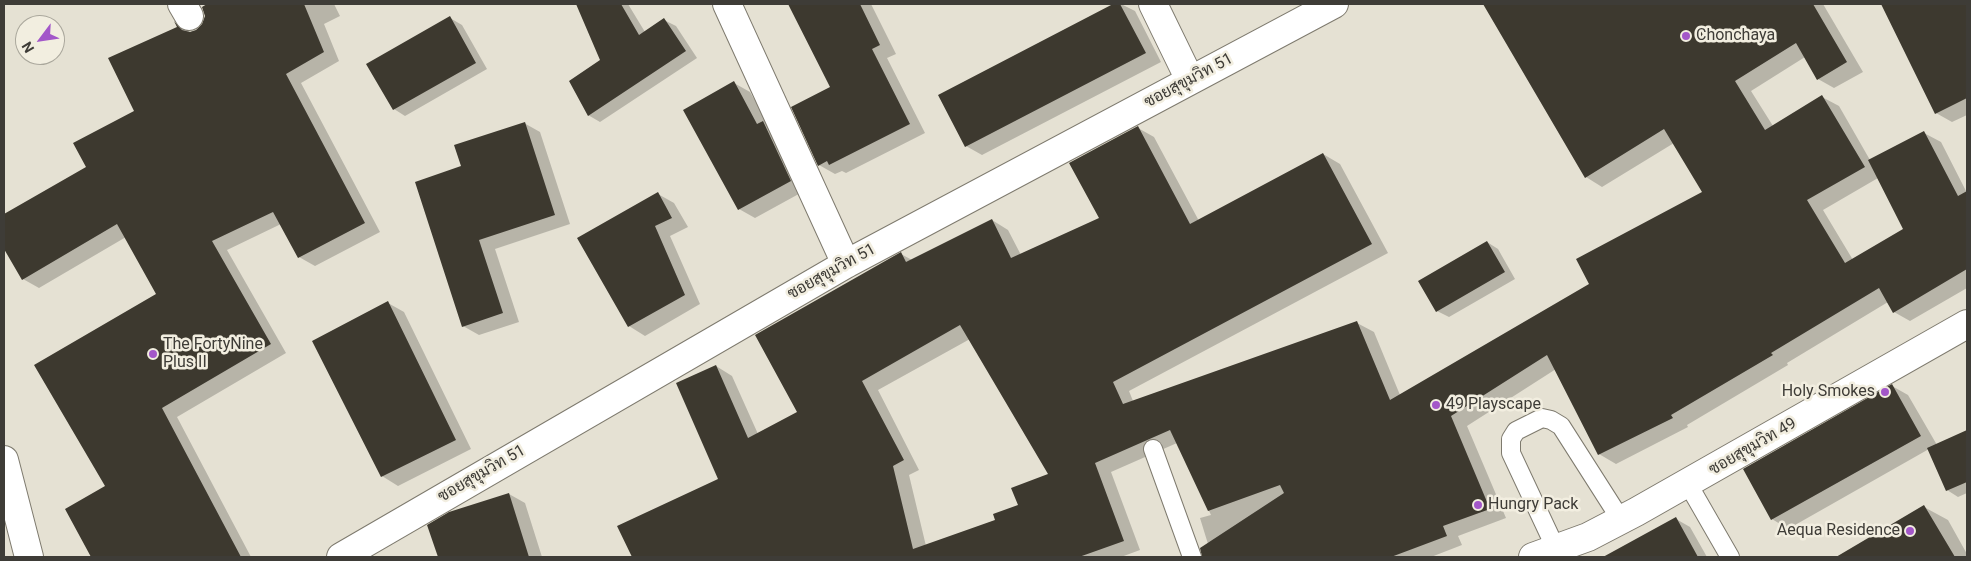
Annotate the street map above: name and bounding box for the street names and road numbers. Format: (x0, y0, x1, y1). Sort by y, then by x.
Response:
street label: ซอยสุขุมวิท 51 (1141, 50, 1237, 112)
street label: ซอยสุขุมวิท 51 (785, 240, 879, 304)
street label: ซอยสุขุมวิท 49 (1706, 414, 1800, 480)
street label: ซอยสุขุมวิท 51 (435, 441, 529, 507)

